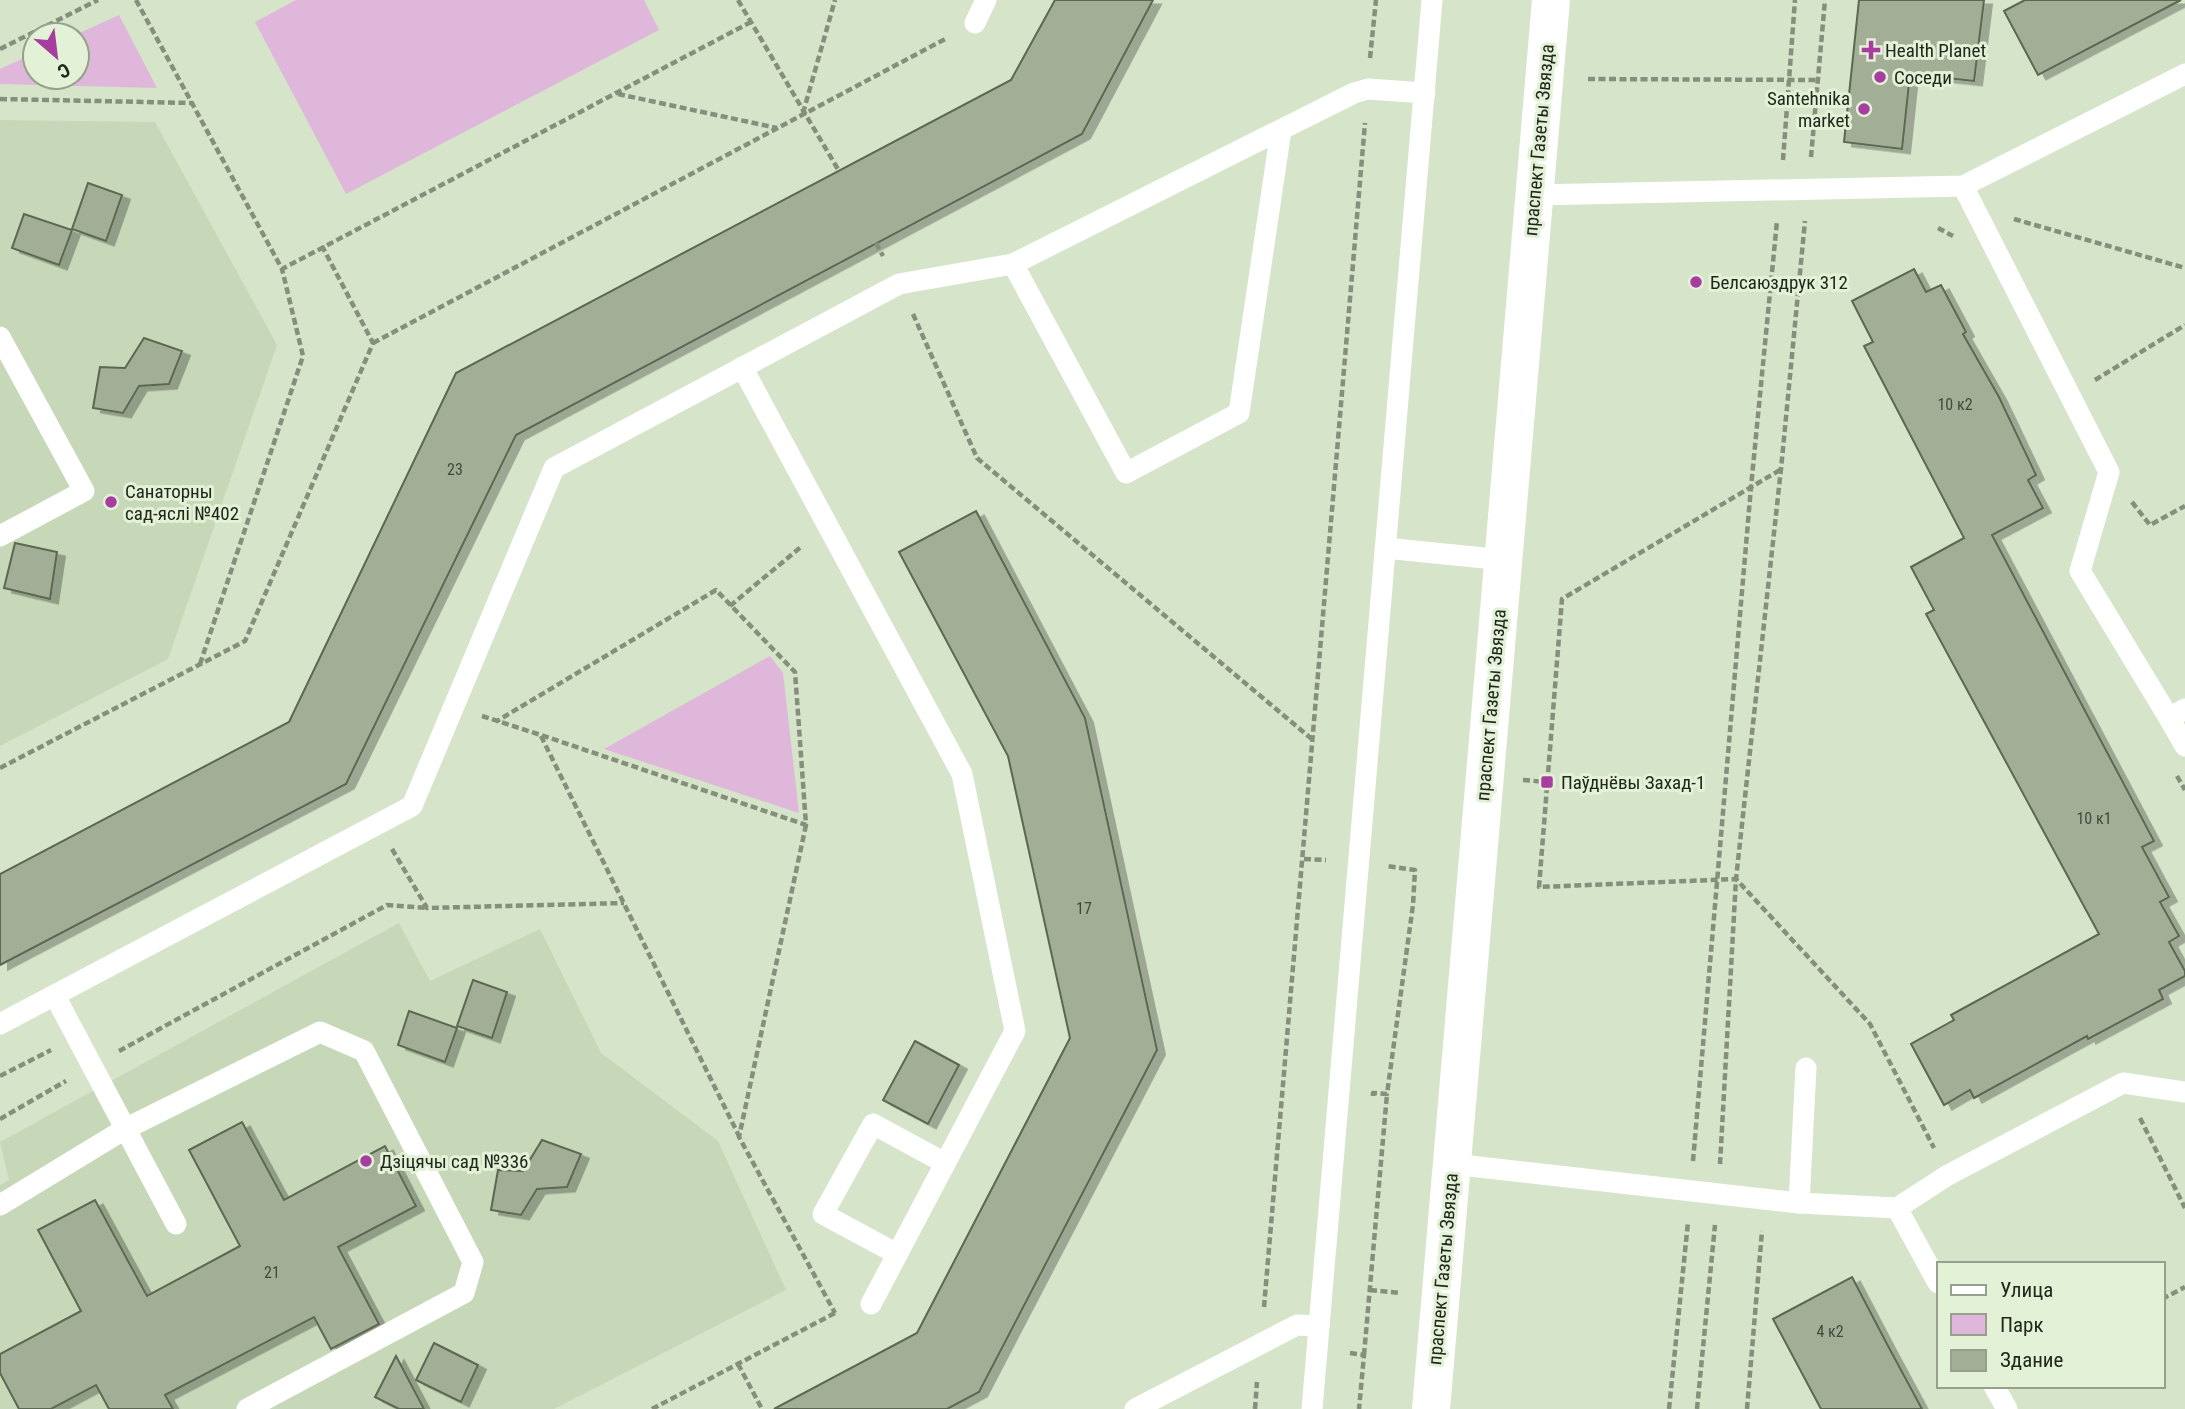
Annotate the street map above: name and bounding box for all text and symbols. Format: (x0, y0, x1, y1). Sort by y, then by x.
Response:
north arrow (21, 21, 91, 91)
place label: Health Planet (1885, 39, 1986, 62)
marker: Health Planet (1863, 42, 1879, 58)
street label: праспект Газеты Звязда (1519, 43, 1559, 237)
text: С (53, 58, 74, 83)
place label: Соседи (1894, 66, 1952, 89)
marker: Соседи (1872, 69, 1888, 85)
place label: Santehnika market (1767, 87, 1850, 132)
marker: Santehnika market (1856, 101, 1872, 117)
place label: Белсаюздрук 312 (1710, 271, 1848, 294)
marker: Белсаюздрук 312 (1688, 274, 1704, 290)
house number: 10 к2 (1937, 395, 1973, 414)
house number: 23 (447, 460, 463, 479)
place label: Санаторны сад-яслі №402 (125, 480, 239, 525)
marker: Санаторны сад-яслі №402 (103, 494, 119, 510)
street label: праспект Газеты Звязда (1471, 608, 1511, 802)
place label: Паўднёвы Захад-1 (1561, 771, 1705, 794)
marker: Паўднёвы Захад-1 (1539, 774, 1555, 790)
house number: 10 к1 (2076, 809, 2112, 828)
house number: 17 (1076, 899, 1092, 918)
place label: Дзіцячы сад №336 (380, 1150, 528, 1173)
marker: Дзіцячы сад №336 (358, 1153, 374, 1169)
street label: праспект Газеты Звязда (1423, 1172, 1463, 1366)
legend (1937, 1262, 2164, 1388)
house number: 21 (264, 1263, 280, 1282)
text: Улица (2000, 1278, 2053, 1302)
text: Парк (2000, 1313, 2044, 1337)
house number: 4 к2 (1816, 1322, 1844, 1341)
text: Здание (2000, 1348, 2064, 1372)

